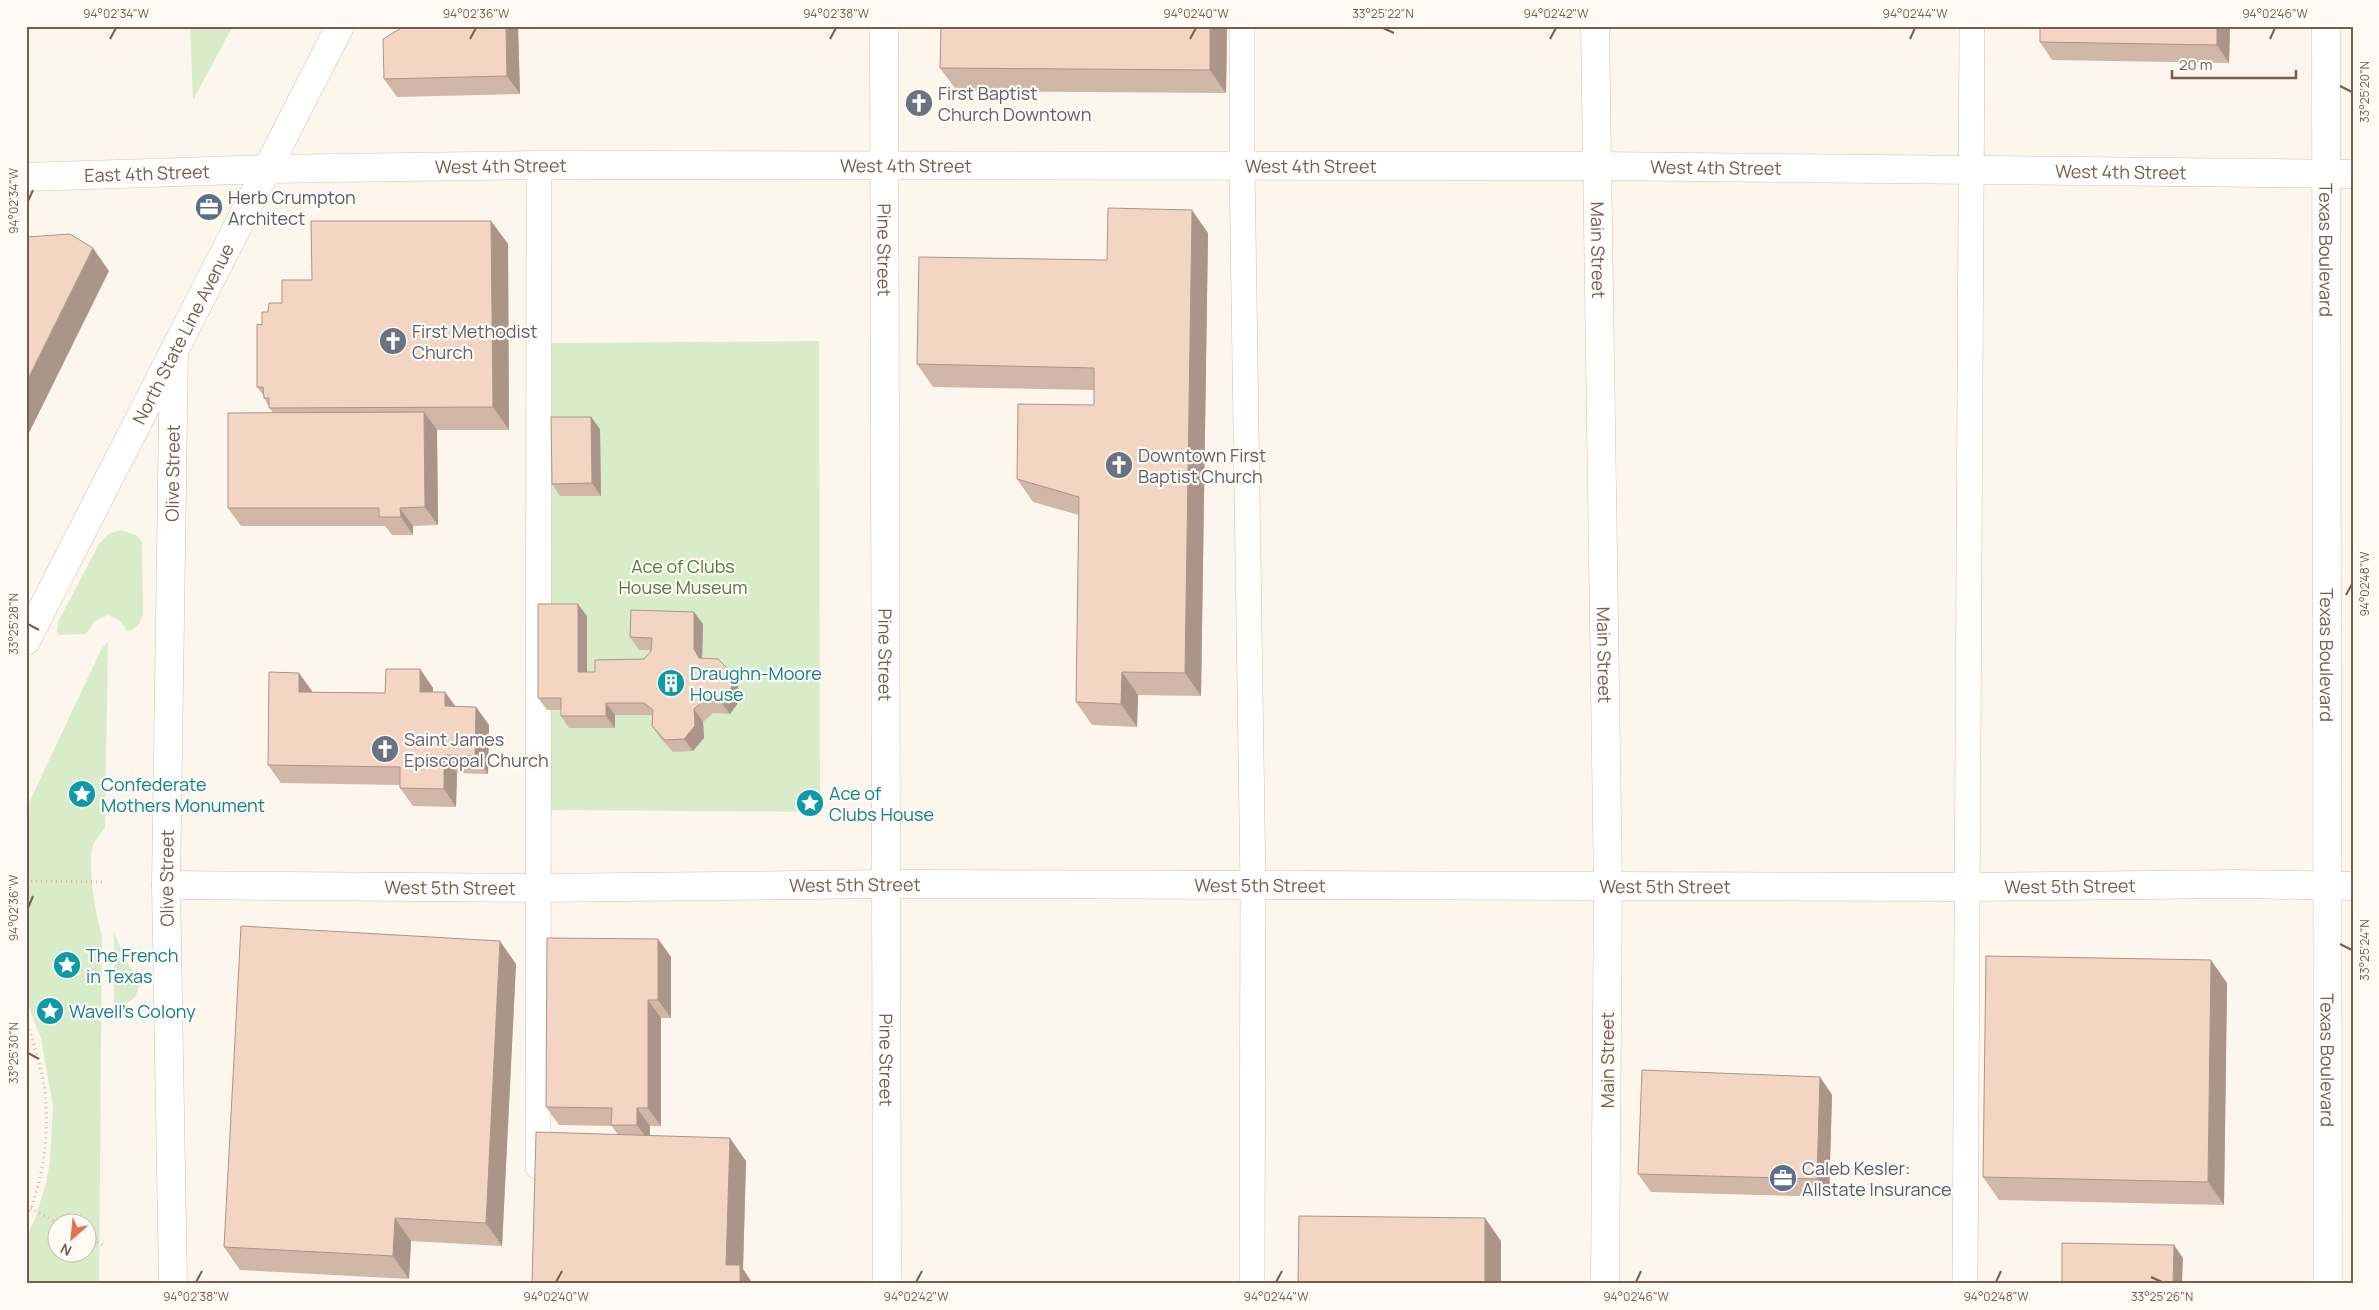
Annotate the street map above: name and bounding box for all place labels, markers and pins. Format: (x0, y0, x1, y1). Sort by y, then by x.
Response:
place label: First Baptist Church Downtown (938, 81, 1091, 126)
church icon: First Baptist Church Downtown (904, 88, 934, 118)
place label: Herb Crumpton Architect (228, 185, 356, 230)
office icon: Herb Crumpton Architect (194, 192, 224, 222)
place label: First Methodist Church (412, 319, 537, 364)
church icon: First Methodist Church (378, 326, 408, 356)
place label: Downtown First Baptist Church (1138, 443, 1266, 488)
church icon: Downtown First Baptist Church (1104, 450, 1134, 480)
place label: Draughn-Moore House (690, 661, 822, 706)
building icon: Draughn-Moore House (656, 668, 686, 698)
place label: Saint James Episcopal Church (404, 727, 549, 772)
church icon: Saint James Episcopal Church (370, 734, 400, 764)
place label: Confederate Mothers Monument (101, 772, 265, 817)
place icon: Confederate Mothers Monument (67, 779, 97, 809)
place label: Ace of Clubs House (829, 781, 934, 826)
place icon: Ace of Clubs House (795, 788, 825, 818)
place label: The French in Texas (86, 943, 178, 988)
place icon: The French in Texas (52, 950, 82, 980)
place icon: Wavell's Colony (35, 996, 65, 1026)
place label: Wavell's Colony (69, 999, 196, 1023)
place label: Caleb Kesler: Allstate Insurance (1802, 1156, 1951, 1201)
office icon: Caleb Kesler: Allstate Insurance (1768, 1163, 1798, 1193)

